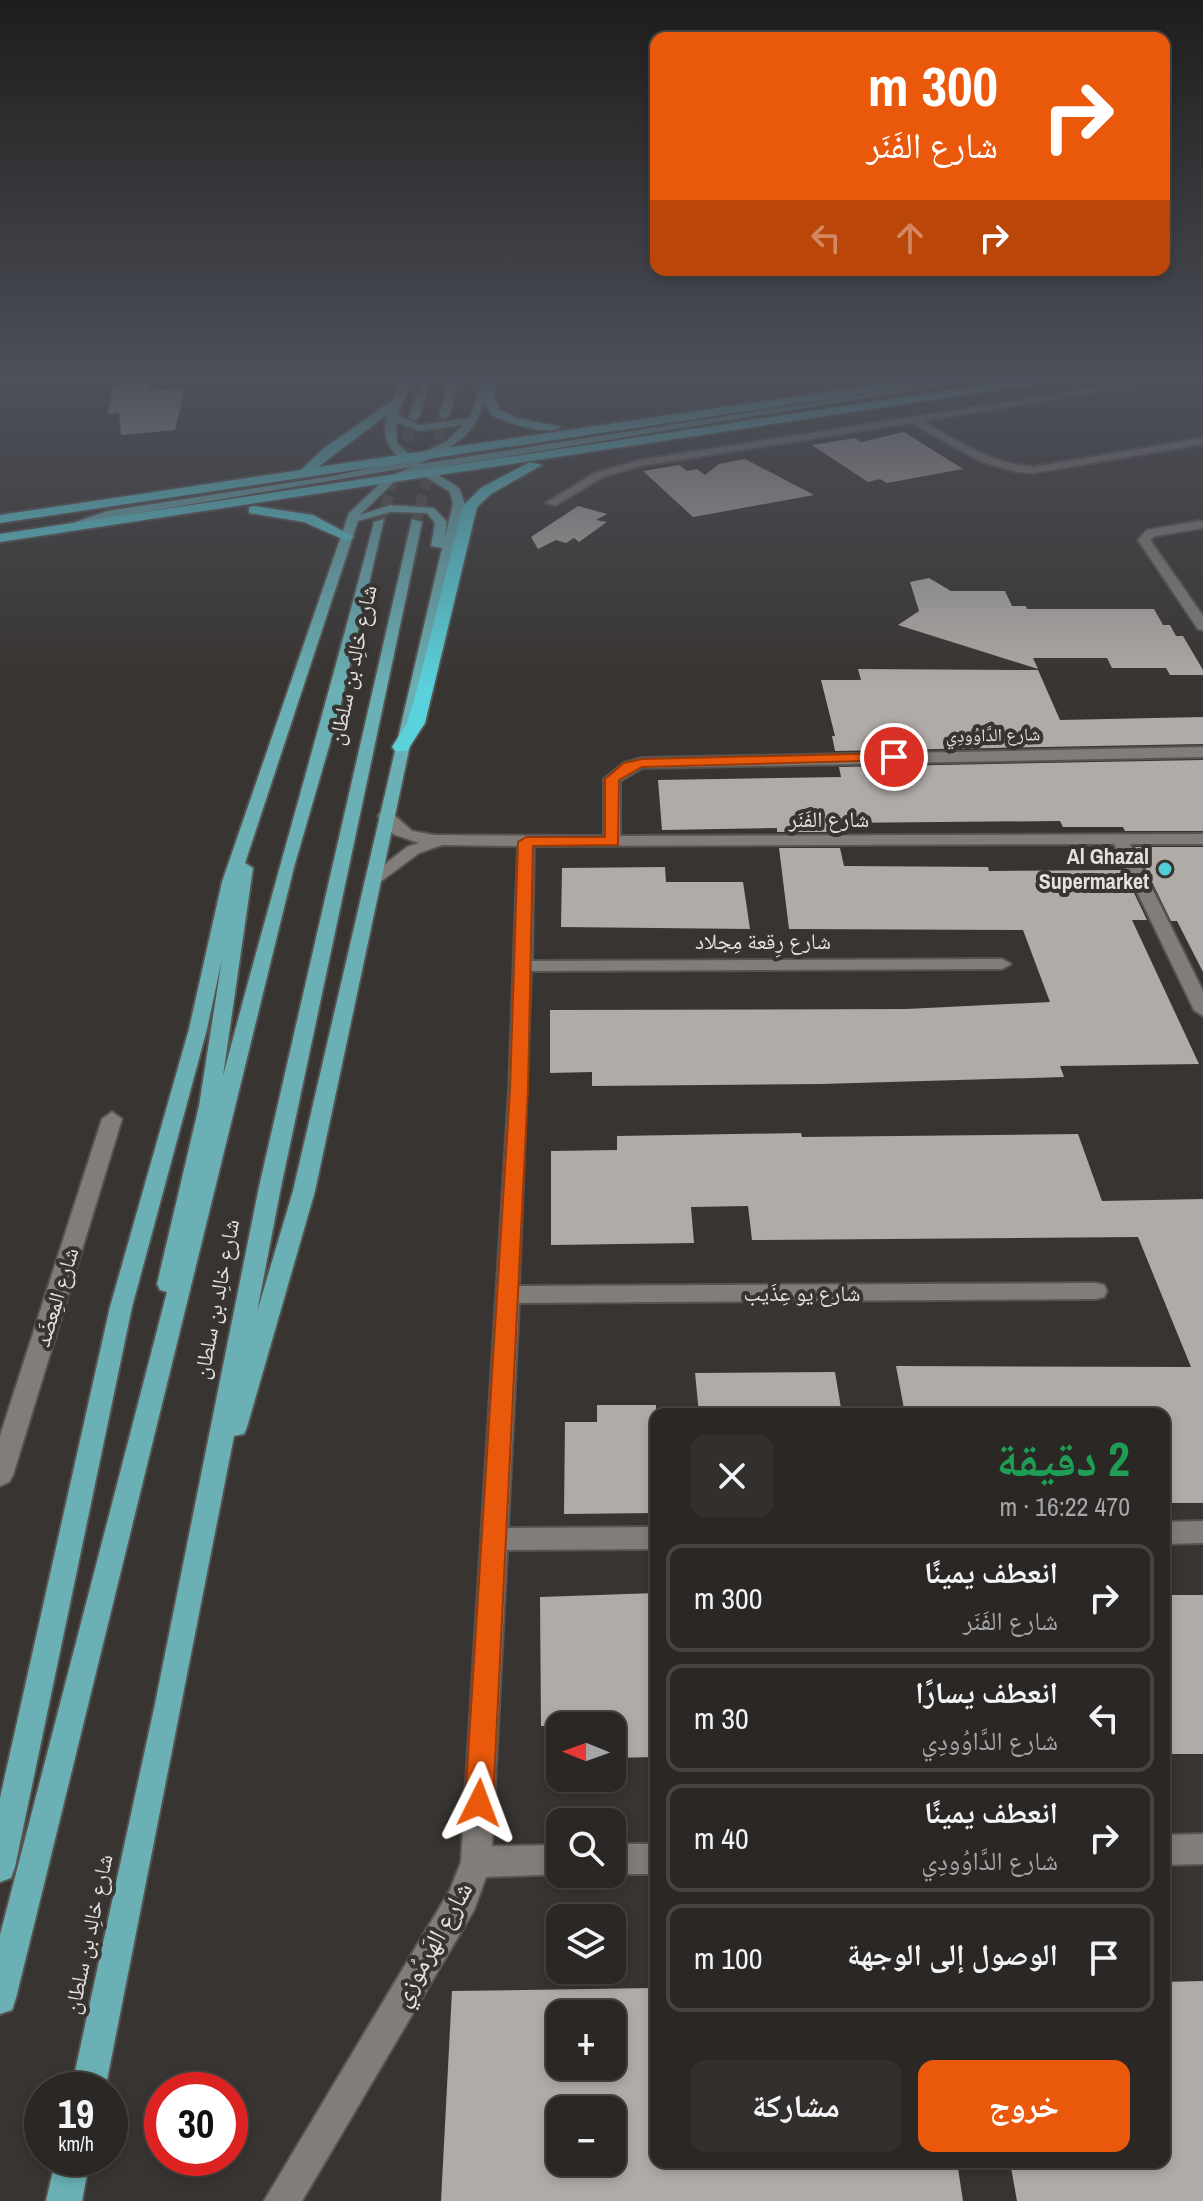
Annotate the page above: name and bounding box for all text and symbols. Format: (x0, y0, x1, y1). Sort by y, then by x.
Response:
text: 300 m (868, 48, 998, 123)
icon: right (1026, 64, 1130, 168)
text: شارع الفَنَر (866, 121, 998, 169)
icon: left (804, 216, 848, 260)
icon: ahead (888, 216, 932, 260)
icon: right (972, 216, 1016, 260)
street label: شارع خالِد بن سلطان (320, 582, 384, 748)
street label: شارع الدَّاوُودِي (945, 721, 1041, 750)
pin (860, 723, 928, 791)
icon: arrive (872, 735, 916, 779)
street label: شارع الفَنَر (788, 804, 869, 834)
place label: Al Ghazal Supermarket (1039, 841, 1149, 896)
marker: Al Ghazal Supermarket (1156, 860, 1174, 878)
street label: شارع رِقعة مِجلاد (695, 926, 831, 958)
street label: شارع خالِد بن سلطان (186, 1216, 246, 1382)
street label: شارع المِعضَد (27, 1244, 85, 1350)
street label: شارع يو عِذَيب (744, 1278, 860, 1308)
text: 2 دقيقة (996, 1426, 1130, 1491)
button: close (690, 1434, 774, 1518)
text: 470 m · 16:22 (1000, 1489, 1130, 1524)
text: انعطف يمينًا (924, 1552, 1058, 1592)
icon: right (1082, 1576, 1126, 1620)
text: 300 m (694, 1578, 762, 1618)
text: شارع الفَنَر (963, 1603, 1058, 1638)
text: انعطف يسارًا (915, 1672, 1058, 1712)
icon: left (1082, 1696, 1126, 1740)
text: 30 m (694, 1698, 749, 1738)
north arrow (546, 1712, 626, 1792)
map controls (546, 1712, 626, 2176)
text: شارع الدَّاوُودِي (921, 1723, 1058, 1758)
position arrow (437, 1761, 521, 1845)
text: انعطف يمينًا (924, 1792, 1058, 1832)
button: search (546, 1808, 626, 1888)
icon: right (1082, 1816, 1126, 1860)
text: 40 m (694, 1818, 749, 1858)
text: شارع الدَّاوُودِي (921, 1843, 1058, 1878)
street label: شارع خالِد بن سلطان (56, 1851, 120, 2017)
street label: شارع الهَرمُوزي (383, 1875, 483, 2014)
button: layers (546, 1904, 626, 1984)
text: الوصول إلى الوجهة (847, 1934, 1058, 1974)
icon: arrive (1082, 1936, 1126, 1980)
text: 100 m (694, 1938, 762, 1978)
button: + (546, 2000, 626, 2080)
button: مشاركة (690, 2060, 902, 2152)
button: خروج (918, 2060, 1130, 2152)
speed limit sign: 30 (144, 2072, 248, 2176)
text: 19 (58, 2087, 94, 2140)
button: − (546, 2096, 626, 2176)
text: km/h (58, 2130, 94, 2157)

